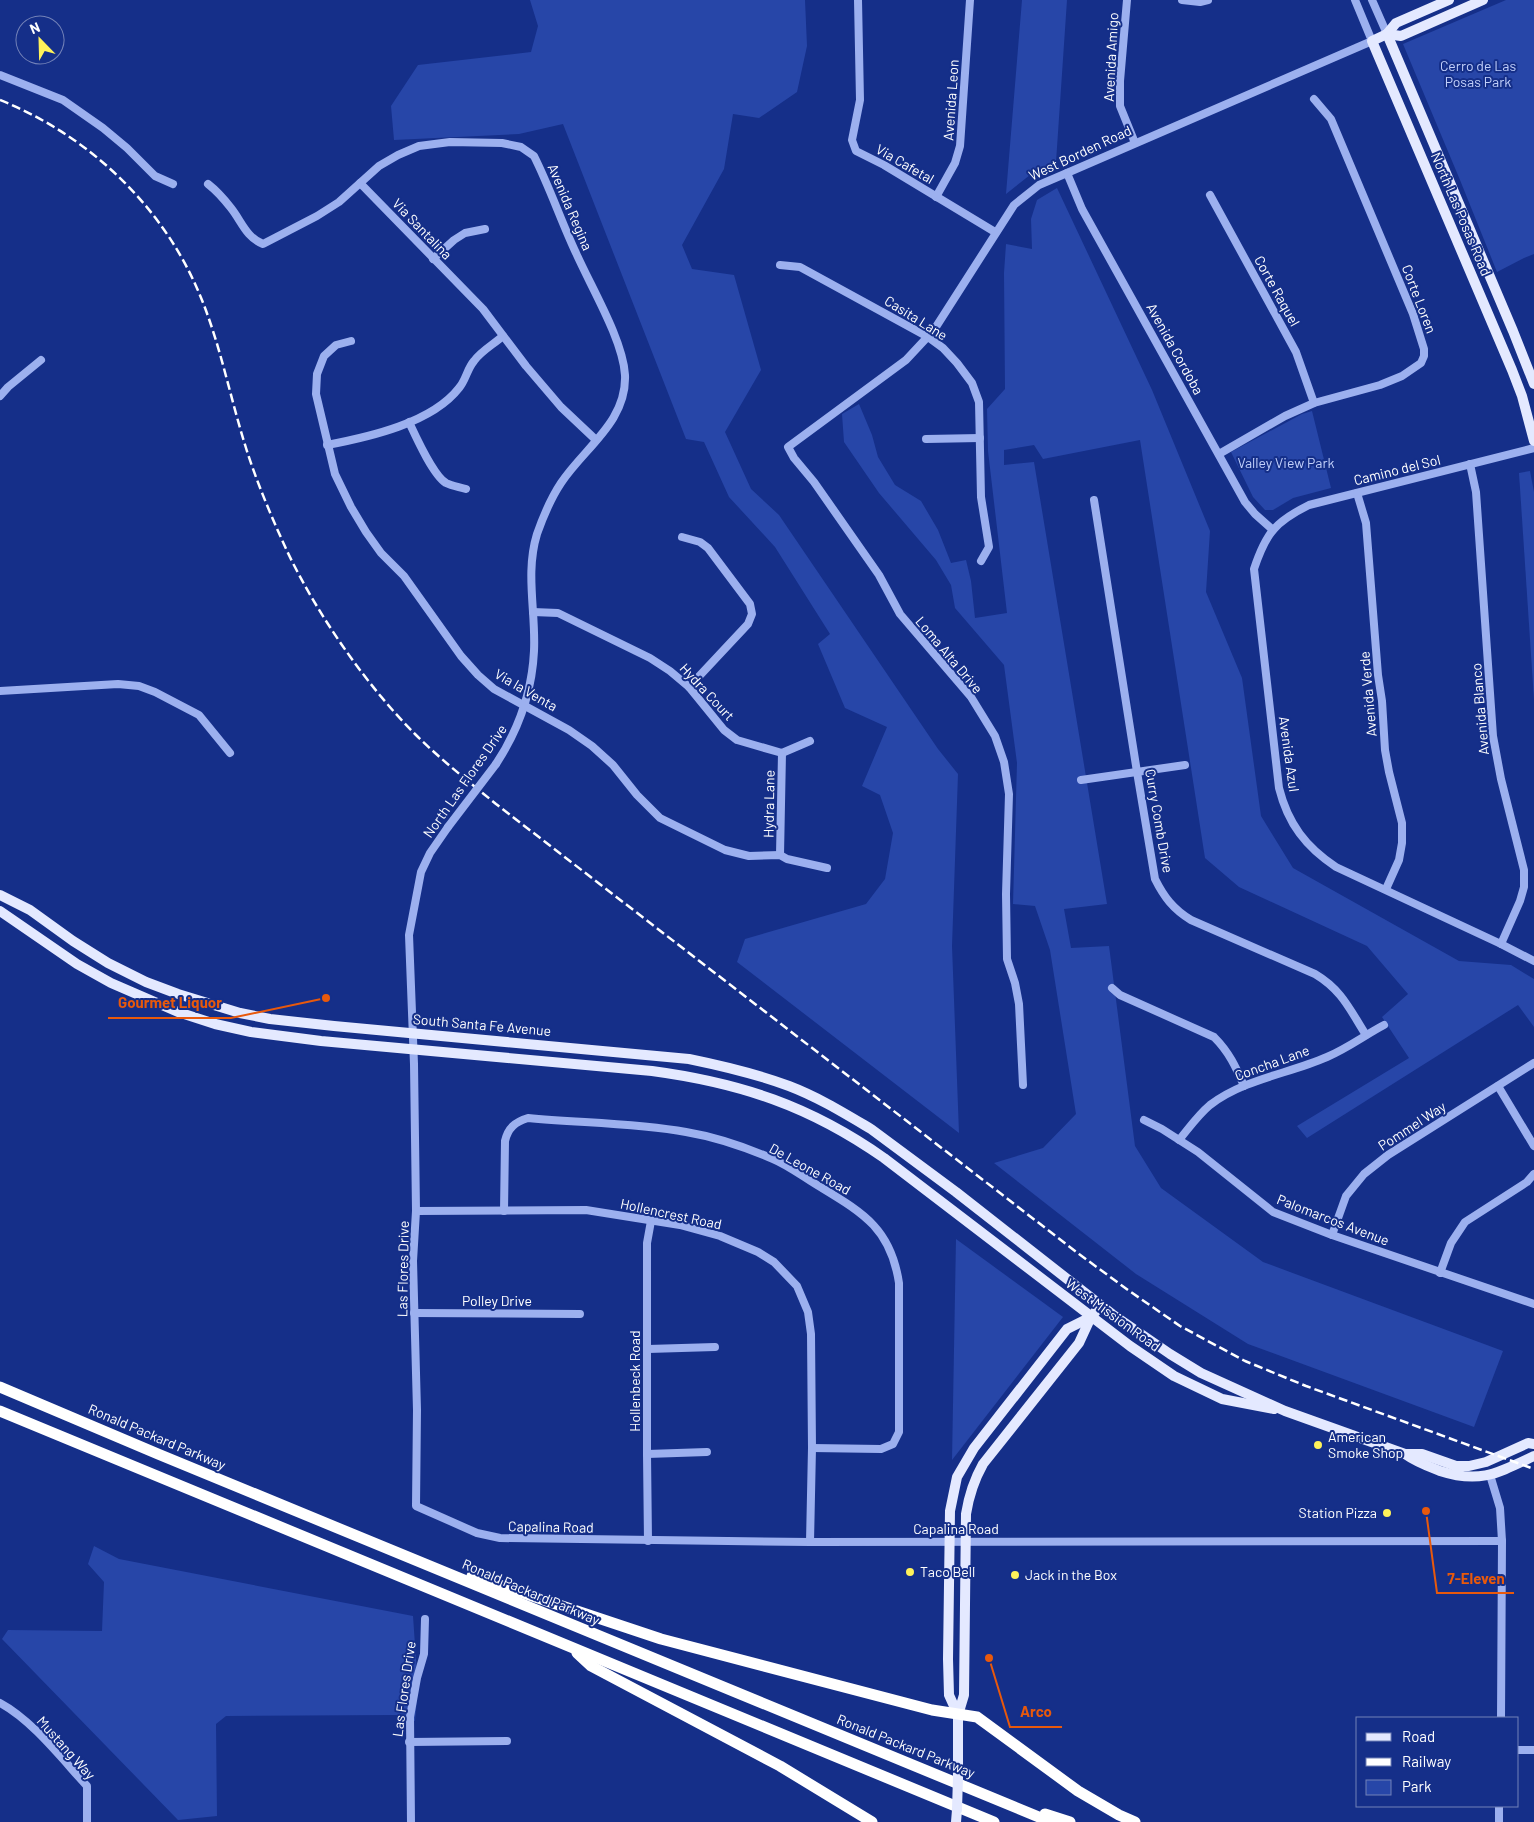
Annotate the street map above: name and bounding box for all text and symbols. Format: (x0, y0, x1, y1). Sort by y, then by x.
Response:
street label: Avenida Amigo (1100, 12, 1121, 102)
north arrow (15, 15, 65, 65)
text: N (27, 18, 42, 37)
park label: Cerro de Las Posas Park (1440, 57, 1516, 90)
street label: Avenida Leon (939, 59, 962, 141)
street label: West Borden Road (1026, 121, 1134, 184)
street label: Via Cafetal (873, 140, 937, 187)
street label: North Las Posas Road (1428, 149, 1495, 278)
street label: Avenida Regina (545, 161, 596, 253)
street label: Via Santalina (389, 195, 456, 263)
street label: Corte Raquel (1251, 252, 1304, 329)
street label: Corte Loren (1399, 262, 1440, 336)
street label: Casita Lane (882, 292, 951, 344)
street label: Avenida Cordoba (1143, 300, 1208, 397)
street label: Camino del Sol (1352, 451, 1442, 488)
park label: Valley View Park (1237, 454, 1335, 471)
street label: Loma Alta Drive (912, 613, 986, 697)
street label: Avenida Verde (1355, 651, 1380, 738)
street label: Hydra Court (677, 660, 738, 724)
street label: Avenida Blanco (1467, 662, 1492, 756)
street label: Via la Venta (492, 665, 561, 714)
street label: Avenida Azul (1276, 715, 1303, 793)
street label: North Las Flores Drive (419, 721, 510, 841)
street label: Curry Comb Drive (1142, 768, 1177, 874)
street label: Hydra Lane (759, 770, 778, 838)
callout: Gourmet Liquor (108, 988, 231, 1018)
text: Gourmet Liquor (118, 993, 222, 1011)
street label: South Santa Fe Avenue (412, 1010, 552, 1039)
street label: Concha Lane (1232, 1041, 1312, 1084)
street label: Pommel Way (1375, 1097, 1449, 1154)
street label: De Leone Road (766, 1139, 854, 1198)
street label: Palomarcos Avenue (1275, 1190, 1392, 1249)
street label: Hollencrest Road (619, 1194, 723, 1233)
street label: Las Flores Drive (393, 1221, 412, 1317)
street label: West Mission Road (1063, 1275, 1164, 1355)
street label: Polley Drive (462, 1292, 532, 1309)
street label: Hollenbeck Road (626, 1330, 643, 1432)
street label: Ronald Packard Parkway (86, 1400, 229, 1473)
place label: American Smoke Shop (1328, 1428, 1403, 1461)
marker: American Smoke Shop (1312, 1439, 1324, 1451)
place label: Station Pizza (1299, 1504, 1377, 1521)
marker: Station Pizza (1381, 1507, 1393, 1519)
street label: Capalina Road (508, 1517, 594, 1536)
street label: Capalina Road (913, 1520, 999, 1537)
street label: Ronald Packard Parkway (460, 1555, 603, 1628)
place label: Taco Bell (920, 1563, 975, 1580)
callout: 7-Eleven (1437, 1563, 1514, 1593)
marker: Taco Bell (904, 1566, 916, 1578)
place label: Jack in the Box (1025, 1566, 1117, 1583)
marker: Jack in the Box (1009, 1569, 1021, 1581)
text: 7-Eleven (1447, 1569, 1505, 1587)
street label: Las Flores Drive (388, 1640, 419, 1738)
callout: Arco (1010, 1697, 1062, 1727)
text: Arco (1020, 1702, 1052, 1720)
street label: Ronald Packard Parkway (835, 1710, 978, 1781)
street label: Mustang Way (33, 1712, 100, 1783)
legend (1356, 1717, 1519, 1807)
text: Road (1402, 1727, 1435, 1745)
text: Railway (1402, 1752, 1451, 1770)
text: Park (1402, 1777, 1432, 1795)

